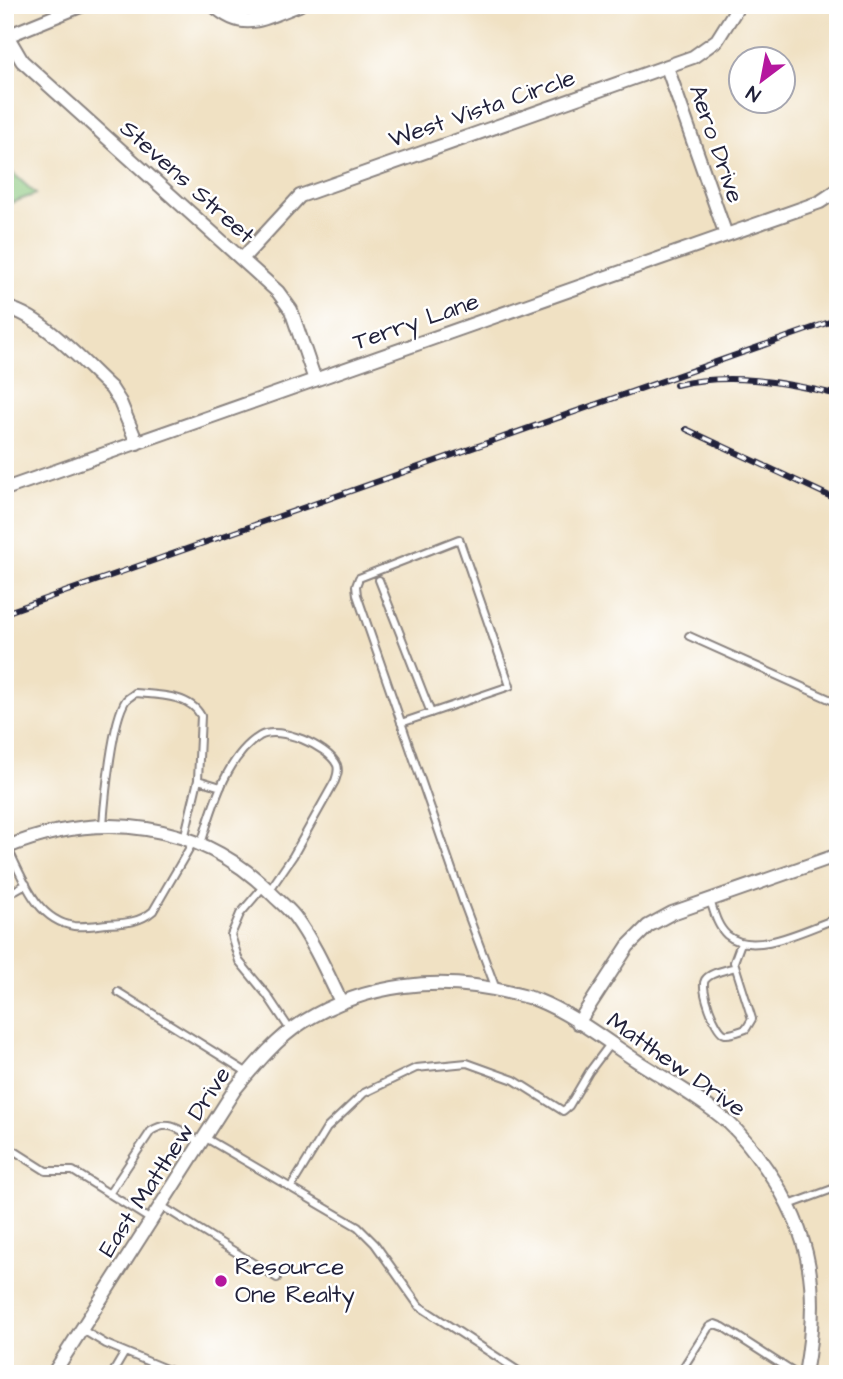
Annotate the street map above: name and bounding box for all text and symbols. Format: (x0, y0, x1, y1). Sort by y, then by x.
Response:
north arrow (728, 46, 798, 116)
street label: West Vista Circle (384, 61, 580, 157)
text: N (742, 78, 766, 108)
street label: Aero Drive (680, 81, 752, 207)
street label: Stevens Street (112, 112, 262, 252)
street label: Terry Lane (349, 285, 484, 360)
street label: Matthew Drive (599, 1004, 753, 1126)
street label: East Matthew Drive (91, 1060, 239, 1264)
place label: Resource One Realty (235, 1250, 355, 1313)
marker: Resource One Realty (213, 1273, 229, 1289)

